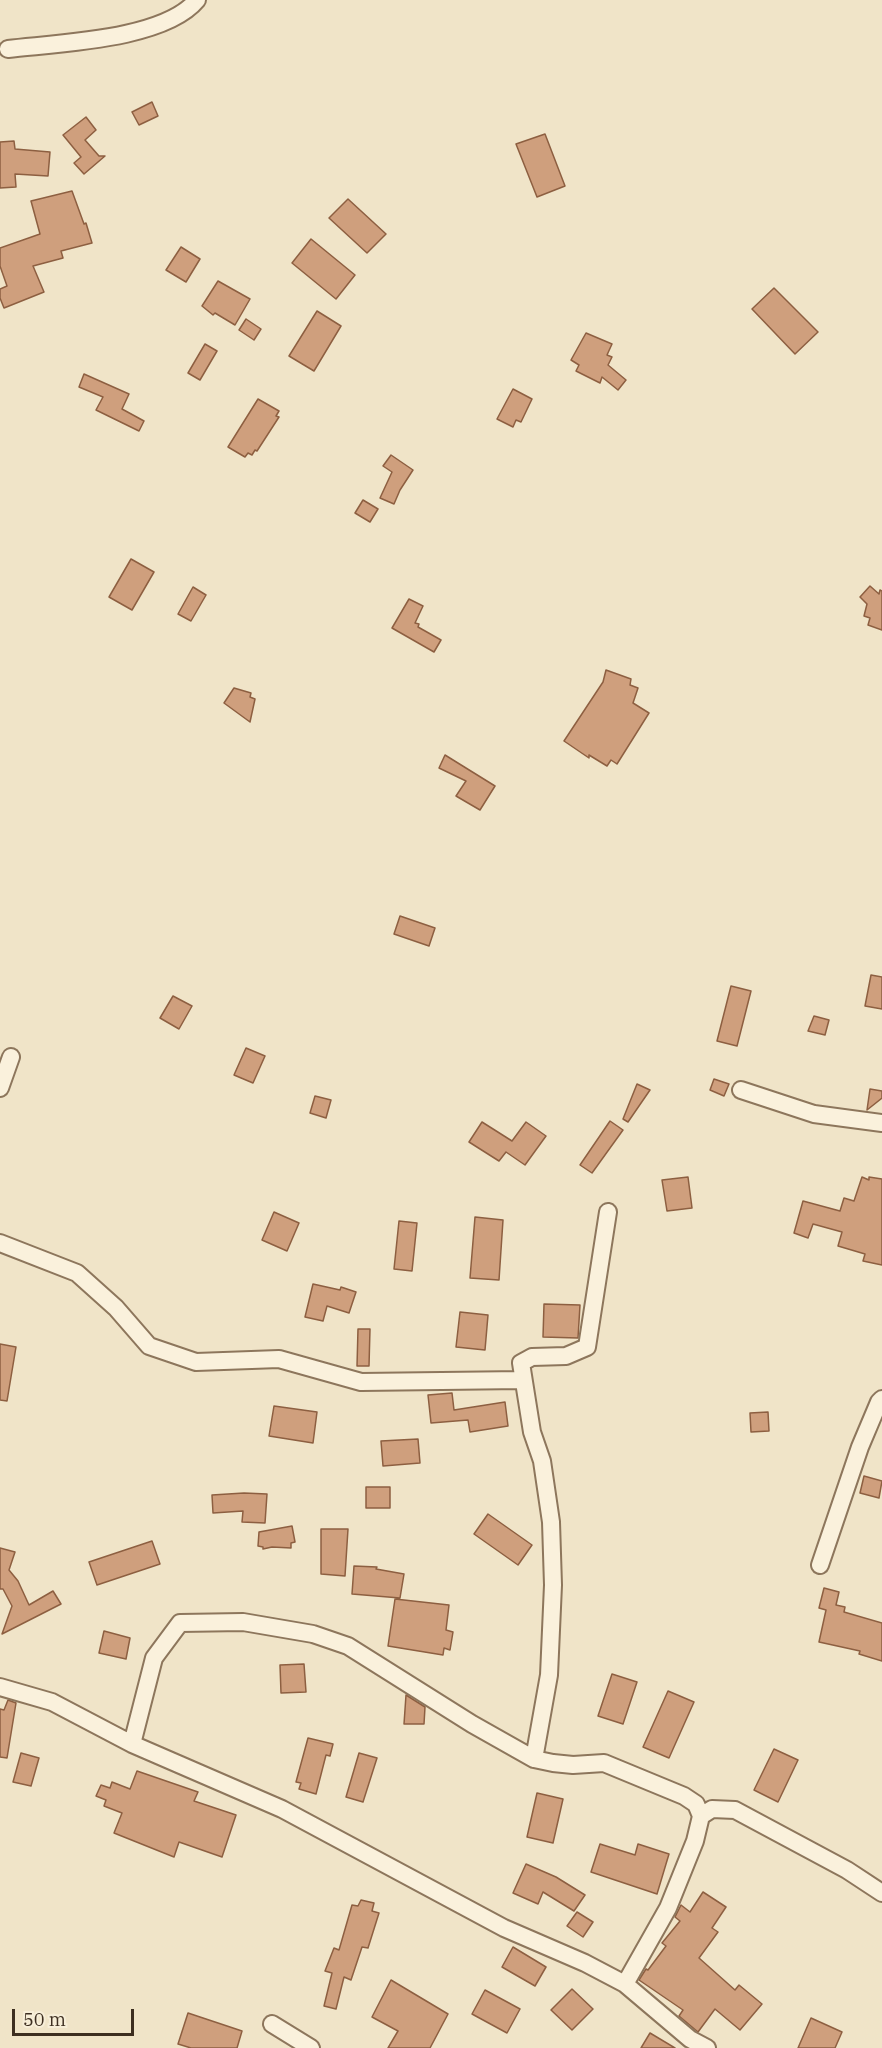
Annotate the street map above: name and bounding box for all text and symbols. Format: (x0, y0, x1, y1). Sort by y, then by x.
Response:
scale bar (15, 1997, 136, 2035)
text: 50 m (23, 2008, 66, 2031)

